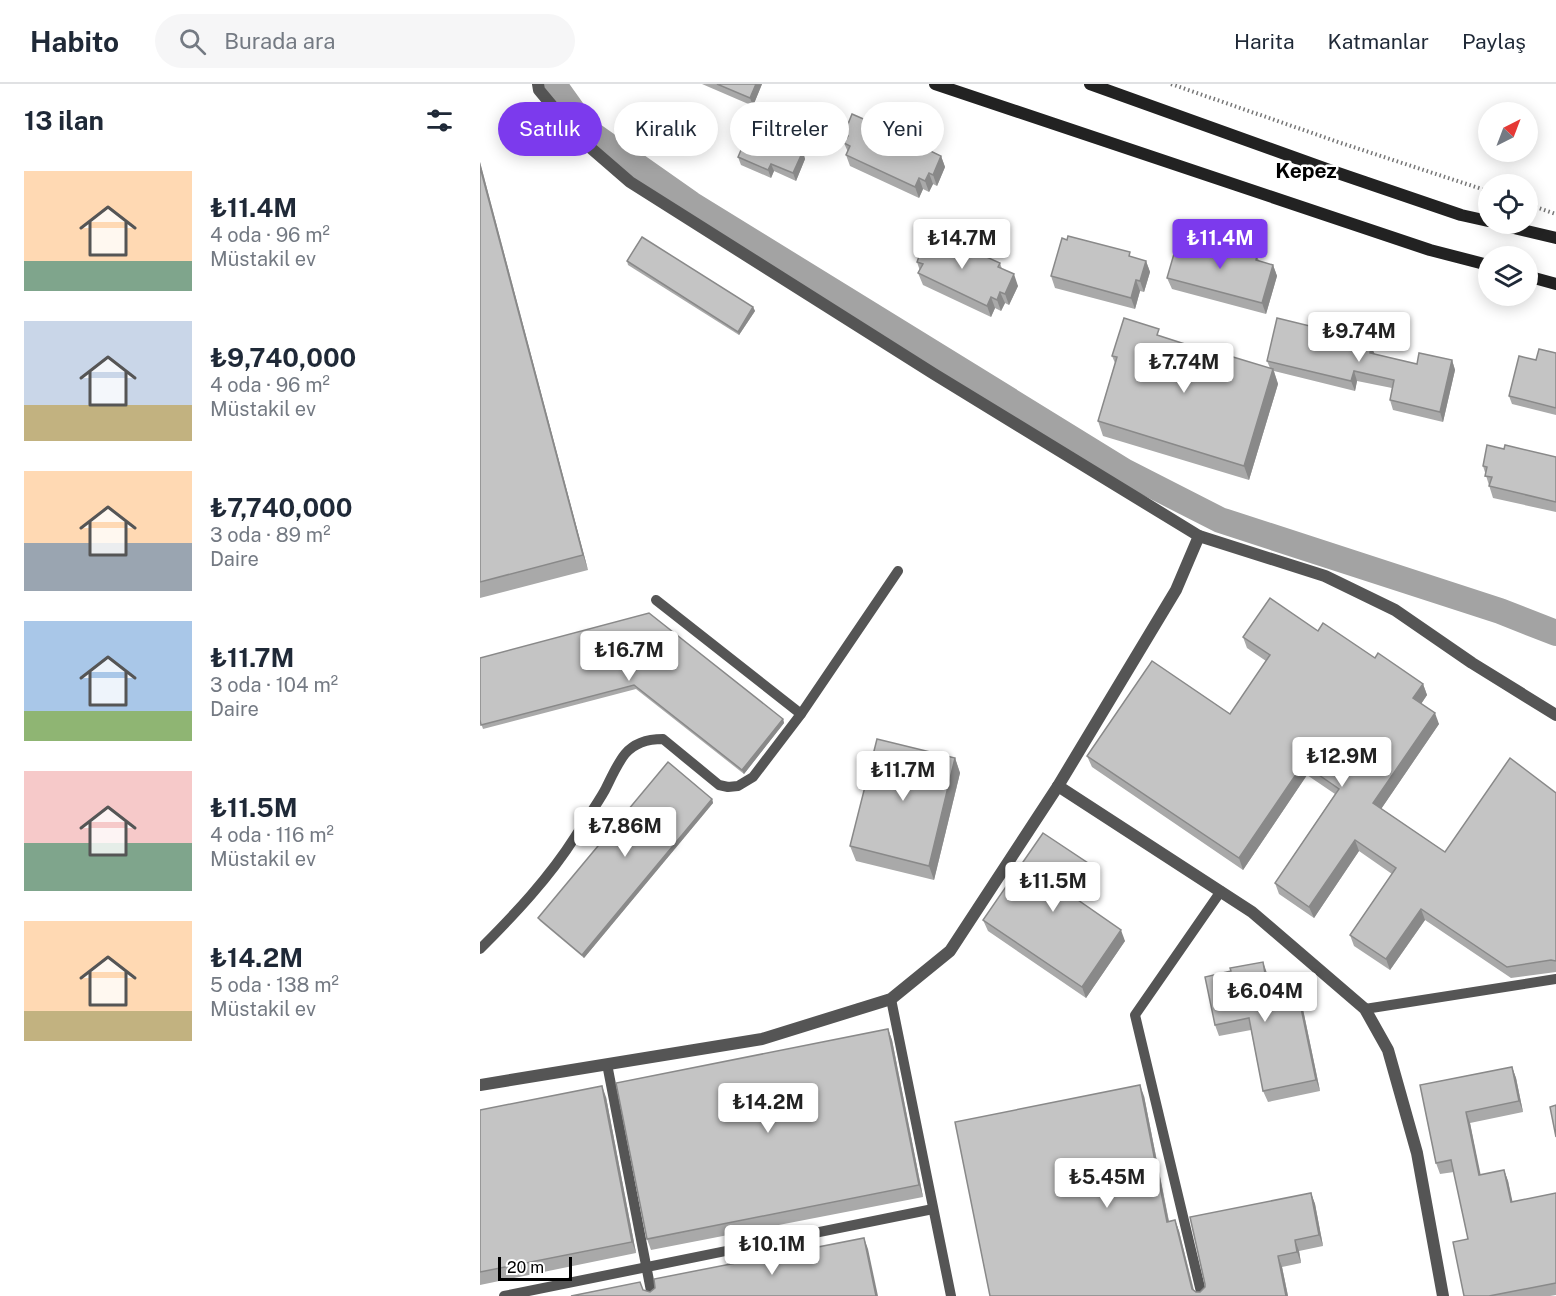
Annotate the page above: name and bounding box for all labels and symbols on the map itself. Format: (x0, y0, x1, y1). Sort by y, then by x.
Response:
north arrow (1478, 102, 1538, 162)
district label: Kepez (1275, 158, 1337, 183)
pin: ₺14.7M (913, 219, 1011, 270)
pin: ₺11.4M (1171, 219, 1269, 270)
pin: ₺9.74M (1310, 312, 1408, 363)
pin: ₺7.74M (1135, 343, 1233, 394)
pin: ₺16.7M (580, 631, 678, 682)
pin: ₺12.9M (1293, 737, 1391, 788)
pin: ₺11.7M (854, 751, 952, 802)
pin: ₺7.86M (576, 807, 674, 858)
pin: ₺11.5M (1004, 862, 1102, 913)
pin: ₺6.04M (1216, 972, 1314, 1023)
pin: ₺14.2M (719, 1083, 817, 1134)
pin: ₺5.45M (1058, 1158, 1156, 1209)
pin: ₺10.1M (723, 1225, 821, 1276)
scale bar (498, 1254, 572, 1282)

